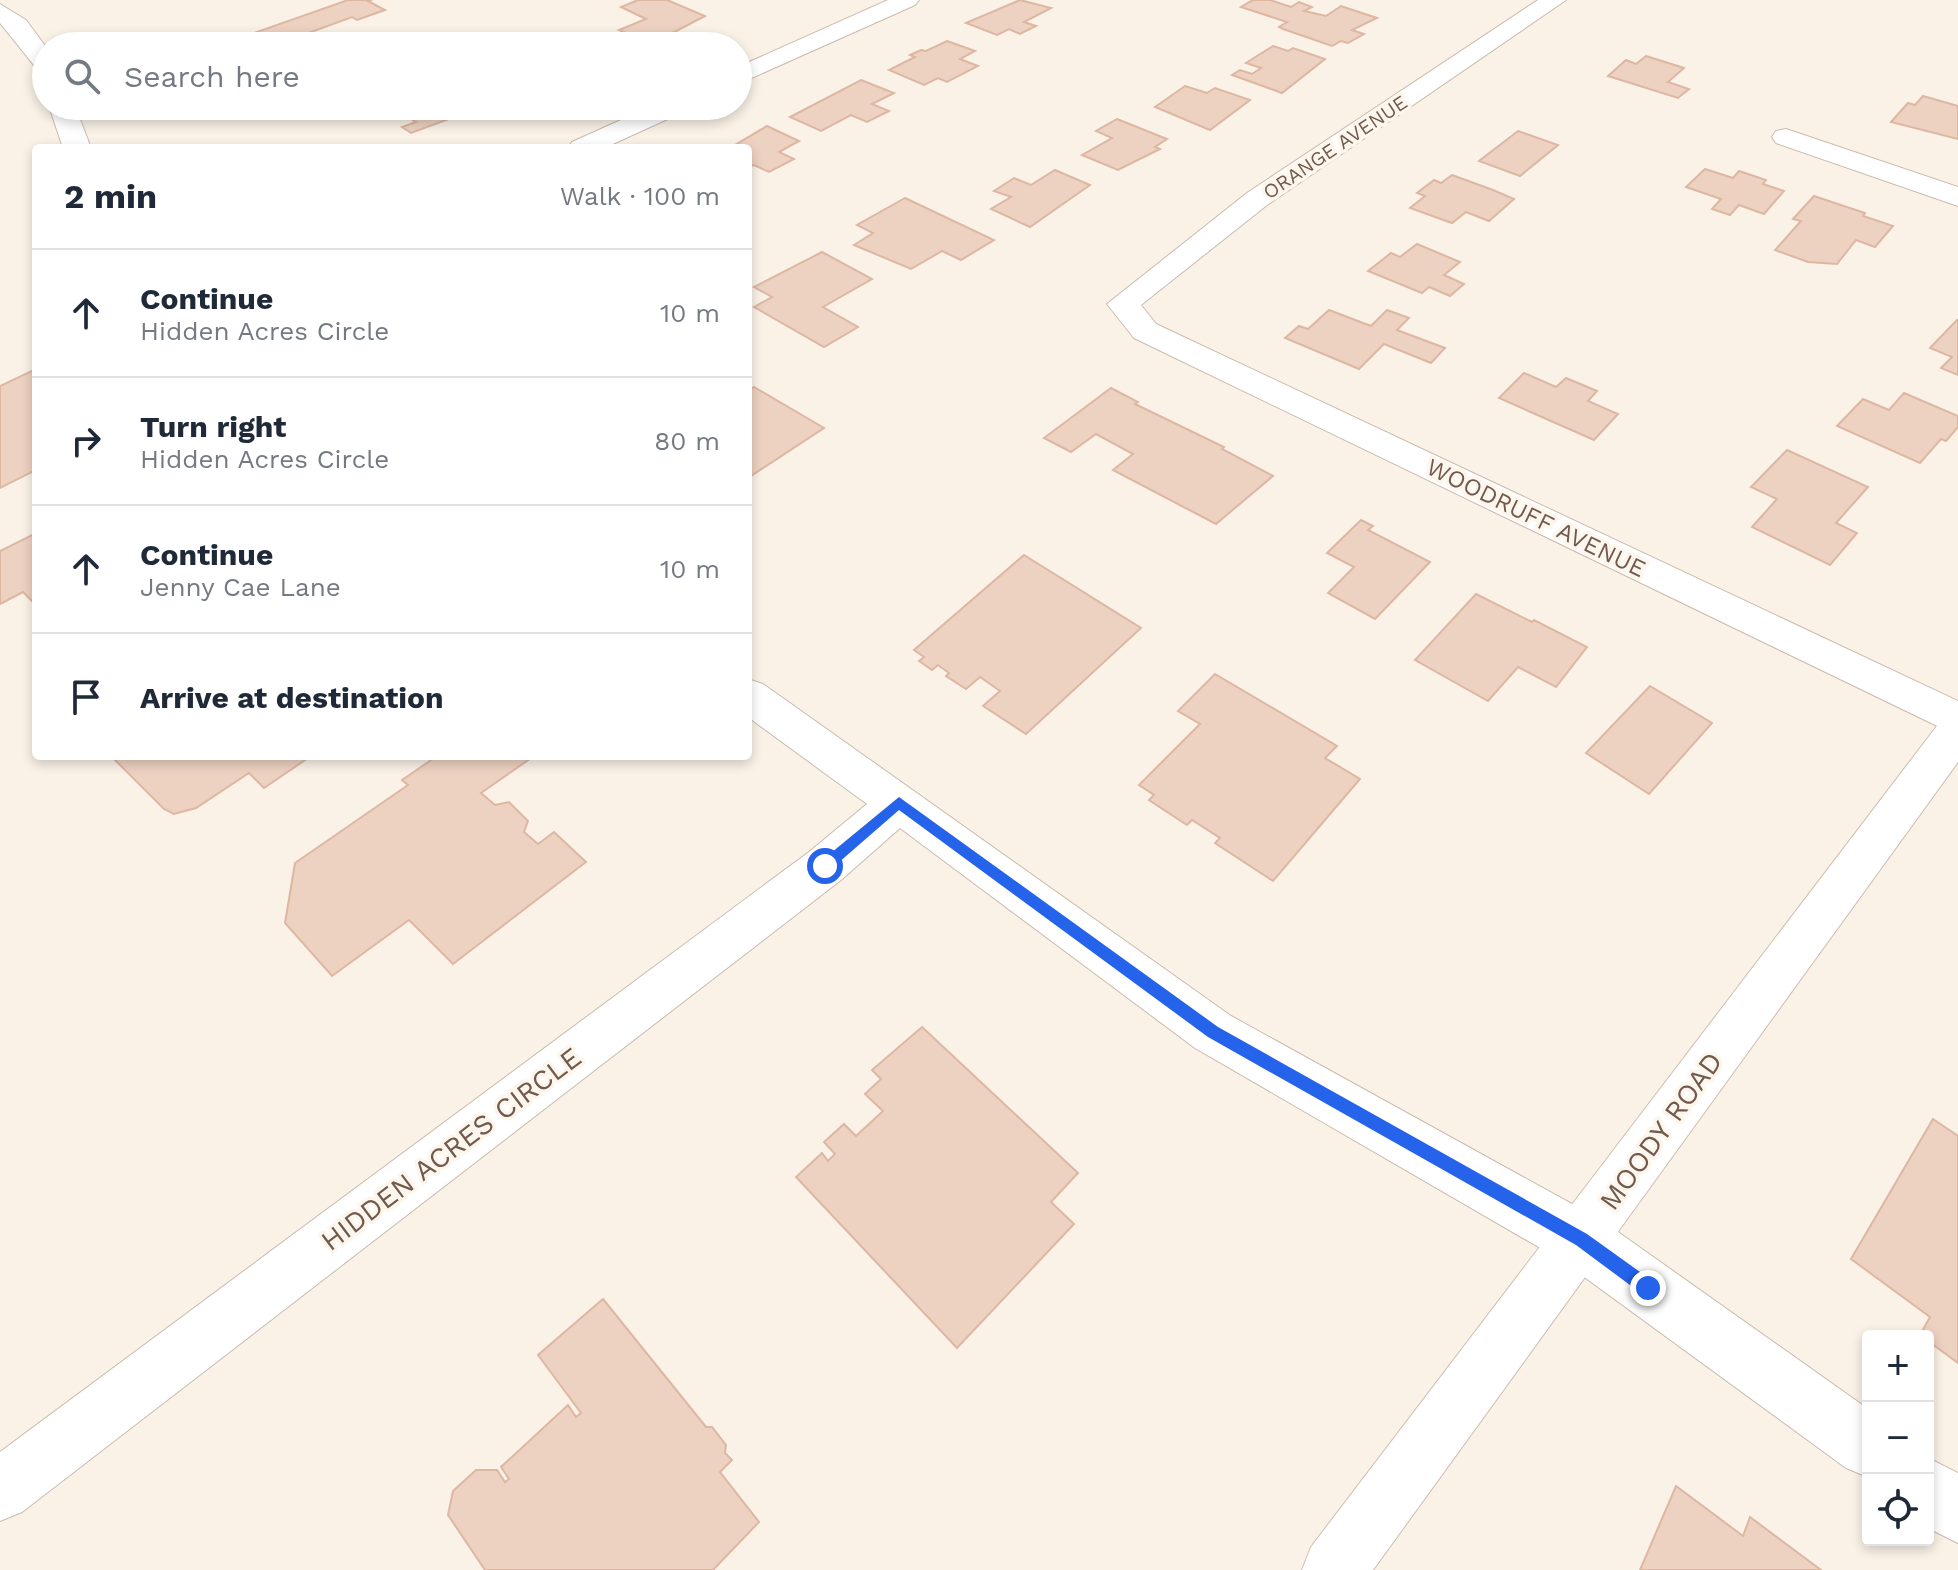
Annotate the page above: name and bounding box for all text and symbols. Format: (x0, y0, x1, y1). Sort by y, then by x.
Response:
search box (32, 32, 752, 120)
icon: search (60, 54, 104, 98)
text: Search here (124, 59, 300, 94)
street label: ORANGE AVENUE (1258, 90, 1412, 204)
text: 2 min (64, 176, 157, 216)
text: Walk · 100 m (560, 181, 720, 211)
text: Continue (140, 281, 273, 316)
icon: ahead (64, 291, 108, 335)
text: 10 m (660, 298, 720, 328)
text: Hidden Acres Circle (140, 316, 389, 346)
text: Turn right (140, 409, 286, 444)
icon: right (64, 419, 108, 463)
text: 80 m (654, 426, 720, 456)
text: Hidden Acres Circle (140, 444, 389, 474)
street label: WOODRUFF AVENUE (1422, 453, 1650, 583)
text: Continue (140, 537, 273, 572)
icon: ahead (64, 547, 108, 591)
text: 10 m (660, 554, 720, 584)
text: Jenny Cae Lane (140, 572, 341, 602)
icon: arrive (64, 675, 108, 719)
text: Arrive at destination (140, 680, 444, 715)
route start (807, 848, 843, 884)
street label: HIDDEN ACRES CIRCLE (315, 1040, 587, 1258)
street label: MOODY ROAD (1593, 1046, 1729, 1216)
route end (1630, 1270, 1666, 1306)
map controls (1862, 1330, 1934, 1546)
button: + (1862, 1330, 1934, 1402)
button: − (1862, 1402, 1934, 1474)
button: locate (1862, 1474, 1934, 1546)

